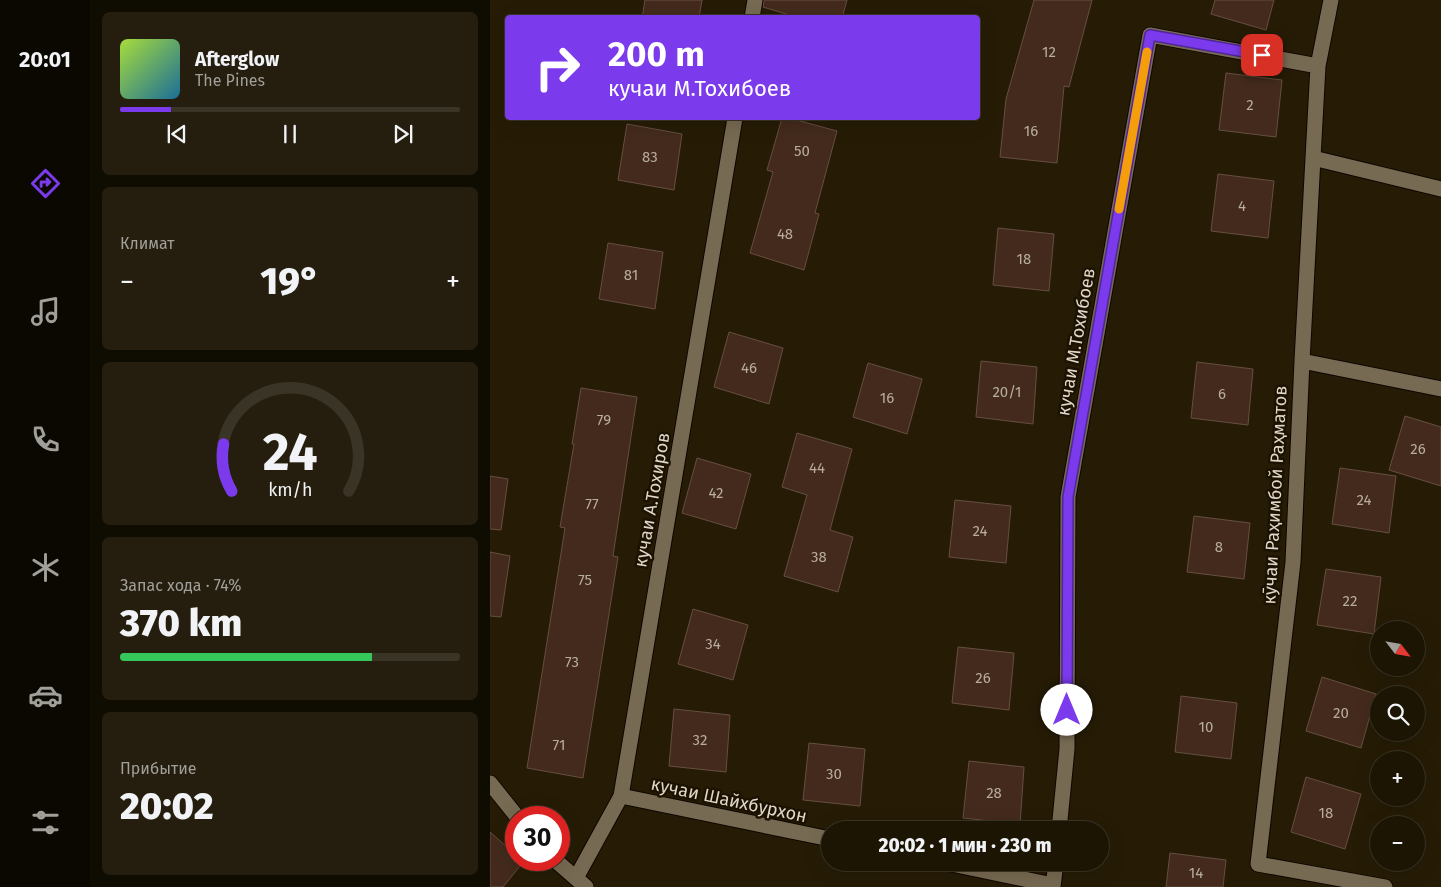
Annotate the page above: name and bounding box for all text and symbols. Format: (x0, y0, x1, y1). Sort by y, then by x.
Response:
text: 200 m (608, 33, 705, 75)
pin (1241, 34, 1283, 76)
icon: right (525, 35, 590, 100)
icon: arrive (1248, 41, 1276, 69)
house number: 12 (1042, 43, 1056, 61)
text: 20:01 (19, 46, 71, 73)
text: Afterglow (195, 48, 279, 71)
text: The Pines (195, 71, 265, 90)
text: кучаи М.Тохибоев (608, 75, 791, 102)
house number: 2 (1246, 96, 1254, 114)
icon: previous (163, 120, 191, 148)
icon: pause (276, 120, 304, 148)
icon: next (389, 120, 417, 148)
house number: 16 (1024, 122, 1038, 140)
house number: 50 (794, 142, 810, 160)
house number: 83 (642, 148, 658, 166)
icon: directions (28, 166, 63, 201)
house number: 4 (1238, 197, 1246, 215)
house number: 48 (777, 225, 793, 243)
text: Климат (120, 234, 175, 253)
house number: 18 (1017, 250, 1031, 268)
text: 19° (260, 258, 320, 304)
text: − (120, 265, 134, 298)
text: + (446, 265, 460, 298)
house number: 81 (624, 266, 638, 284)
street label: кучаи М.Тохибоев (1052, 266, 1100, 418)
icon: music (28, 294, 63, 329)
house number: 46 (741, 359, 757, 377)
house number: 20/1 (992, 383, 1022, 401)
house number: 6 (1218, 385, 1226, 403)
street label: кӯчаи Раҳимбой Раҳматов (1258, 385, 1292, 605)
house number: 16 (880, 389, 894, 407)
house number: 79 (597, 411, 611, 429)
text: 24 (263, 421, 317, 484)
icon: phone (28, 422, 63, 457)
street label: кучаи А.Тохиров (629, 431, 675, 569)
house number: 26 (1410, 440, 1426, 458)
house number: 44 (809, 459, 825, 477)
text: km/h (268, 479, 312, 501)
house number: 42 (708, 484, 724, 502)
house number: 24 (1356, 491, 1372, 509)
house number: 77 (585, 495, 599, 513)
house number: 24 (972, 522, 988, 540)
house number: 8 (1215, 538, 1223, 556)
house number: 38 (811, 548, 827, 566)
icon: climate (28, 550, 63, 585)
house number: 75 (578, 571, 592, 589)
text: Запас хода · 74% (120, 576, 241, 595)
house number: 22 (1343, 592, 1357, 610)
text: 370 km (120, 600, 242, 646)
north arrow (1370, 621, 1425, 676)
map controls (1370, 621, 1425, 871)
house number: 34 (705, 635, 721, 653)
house number: 73 (565, 653, 579, 671)
house number: 26 (975, 669, 991, 687)
icon: car (28, 678, 63, 713)
position arrow (1040, 683, 1092, 735)
button: search (1370, 686, 1425, 741)
house number: 20 (1333, 704, 1349, 722)
house number: 10 (1199, 718, 1213, 736)
house number: 32 (693, 731, 707, 749)
house number: 71 (553, 736, 565, 754)
button: + (1370, 751, 1425, 806)
text: Прибытие (120, 759, 196, 778)
house number: 30 (826, 765, 842, 783)
street label: кучаи Шайхбурхон (649, 773, 809, 827)
text: 20:02 (120, 783, 214, 829)
house number: 28 (986, 784, 1002, 802)
house number: 18 (1319, 804, 1333, 822)
icon: filters (28, 805, 63, 840)
speed limit sign: 30 (505, 806, 570, 871)
button: − (1370, 816, 1425, 871)
text: 20:02 · 1 мин · 230 m (878, 834, 1052, 857)
house number: 14 (1189, 864, 1203, 882)

